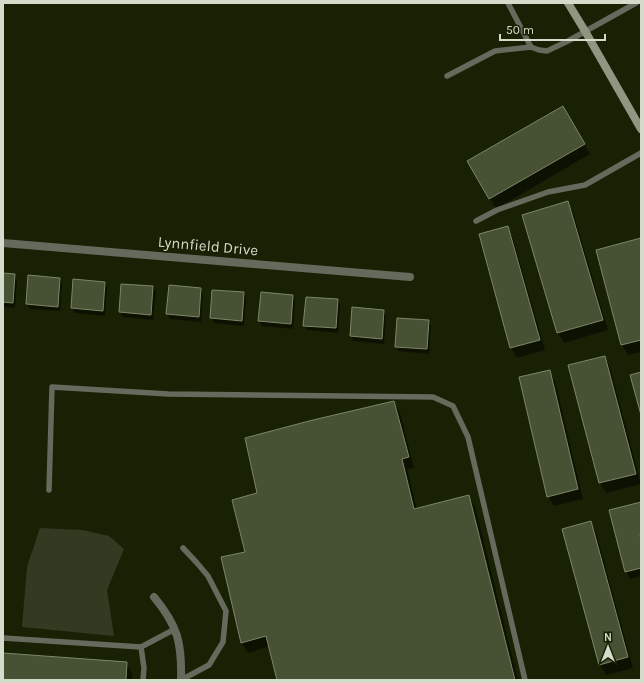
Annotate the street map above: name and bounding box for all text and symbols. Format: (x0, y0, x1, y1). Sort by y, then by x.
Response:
scale bar (500, 16, 605, 42)
text: 50 m (506, 23, 534, 37)
street label: Lynnfield Drive (157, 233, 259, 259)
north arrow (588, 627, 628, 667)
text: N (604, 631, 612, 644)

